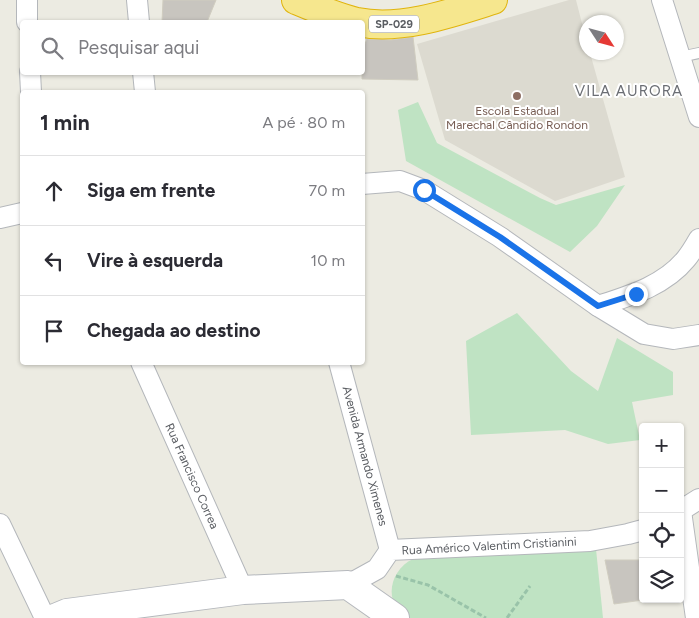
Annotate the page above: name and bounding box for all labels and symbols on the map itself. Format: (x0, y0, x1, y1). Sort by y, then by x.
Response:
road number: SP-029 (369, 15, 419, 32)
north arrow (579, 15, 624, 60)
district label: VILA AURORA (575, 82, 683, 100)
marker: Escola Estadual Marechal Cândido Rondon (511, 90, 523, 102)
place label: Escola Estadual Marechal Cândido Rondon (446, 104, 588, 132)
route start (413, 179, 436, 202)
route end (625, 283, 648, 306)
street label: Avenida Armando Ximenes (340, 385, 391, 528)
street label: Rua Francisco Correa (162, 421, 222, 531)
street label: Rua Américo Valentim Cristianini (401, 534, 577, 558)

